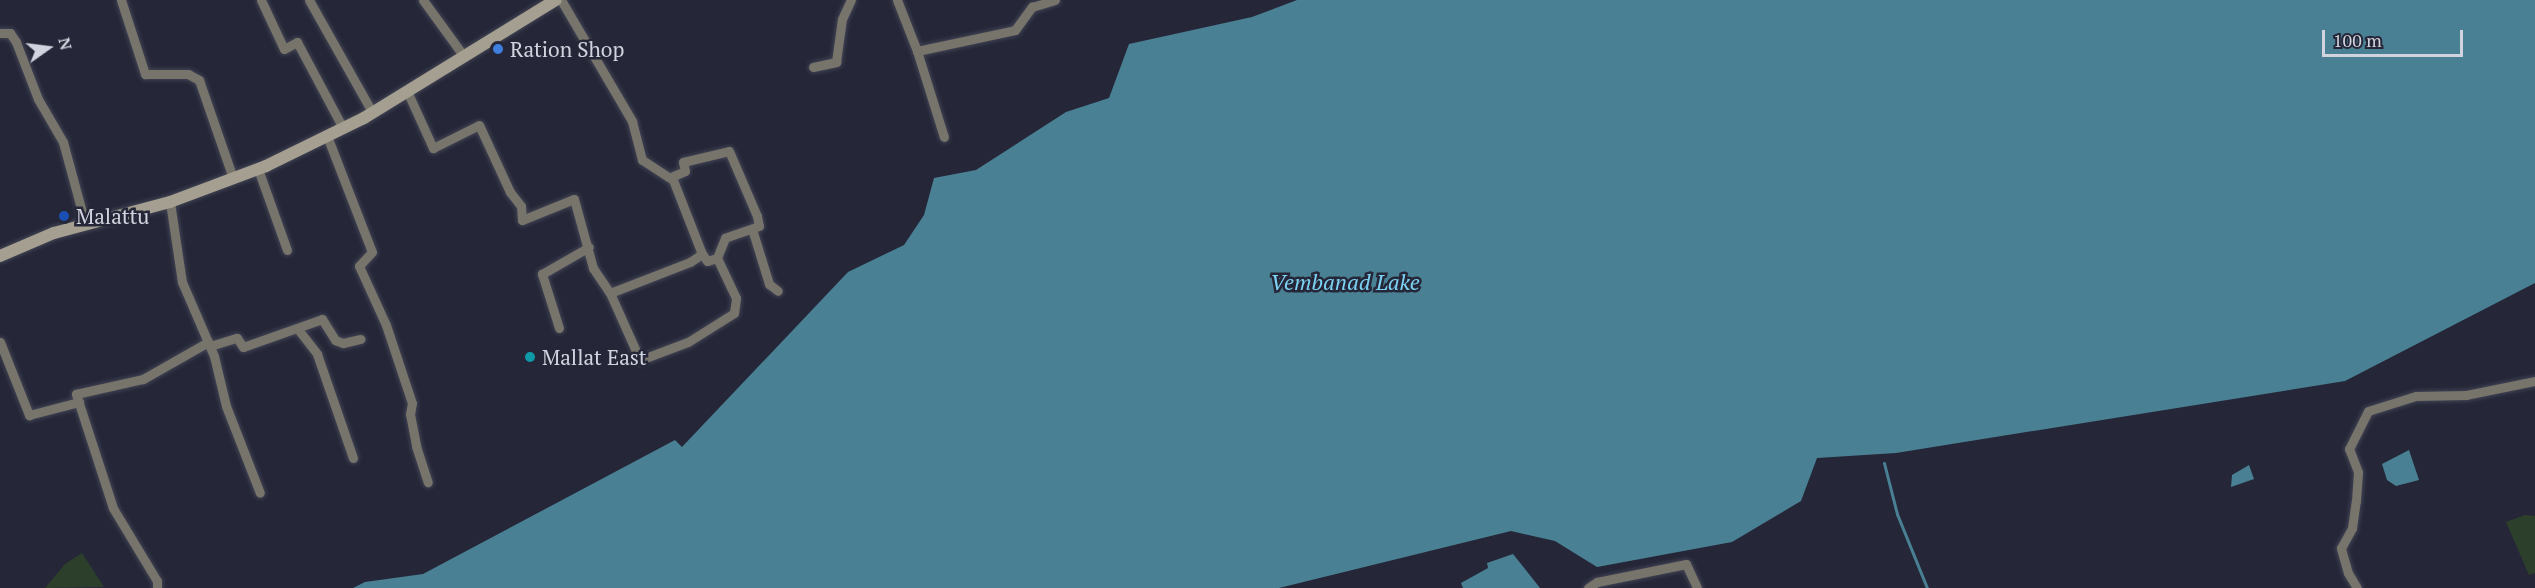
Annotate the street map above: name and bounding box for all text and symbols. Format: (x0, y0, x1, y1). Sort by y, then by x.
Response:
north arrow (18, 18, 78, 78)
scale bar (2325, 18, 2466, 56)
text: 100 m (2333, 28, 2382, 52)
text: N (53, 35, 78, 52)
place label: Ration Shop (510, 36, 624, 62)
marker: Ration Shop (491, 42, 505, 56)
place label: Malattu (76, 203, 149, 229)
marker: Malattu (57, 209, 71, 223)
water label: Vembanad Lake (1270, 269, 1420, 295)
place label: Mallat East (542, 344, 647, 370)
marker: Mallat East (523, 350, 537, 364)

